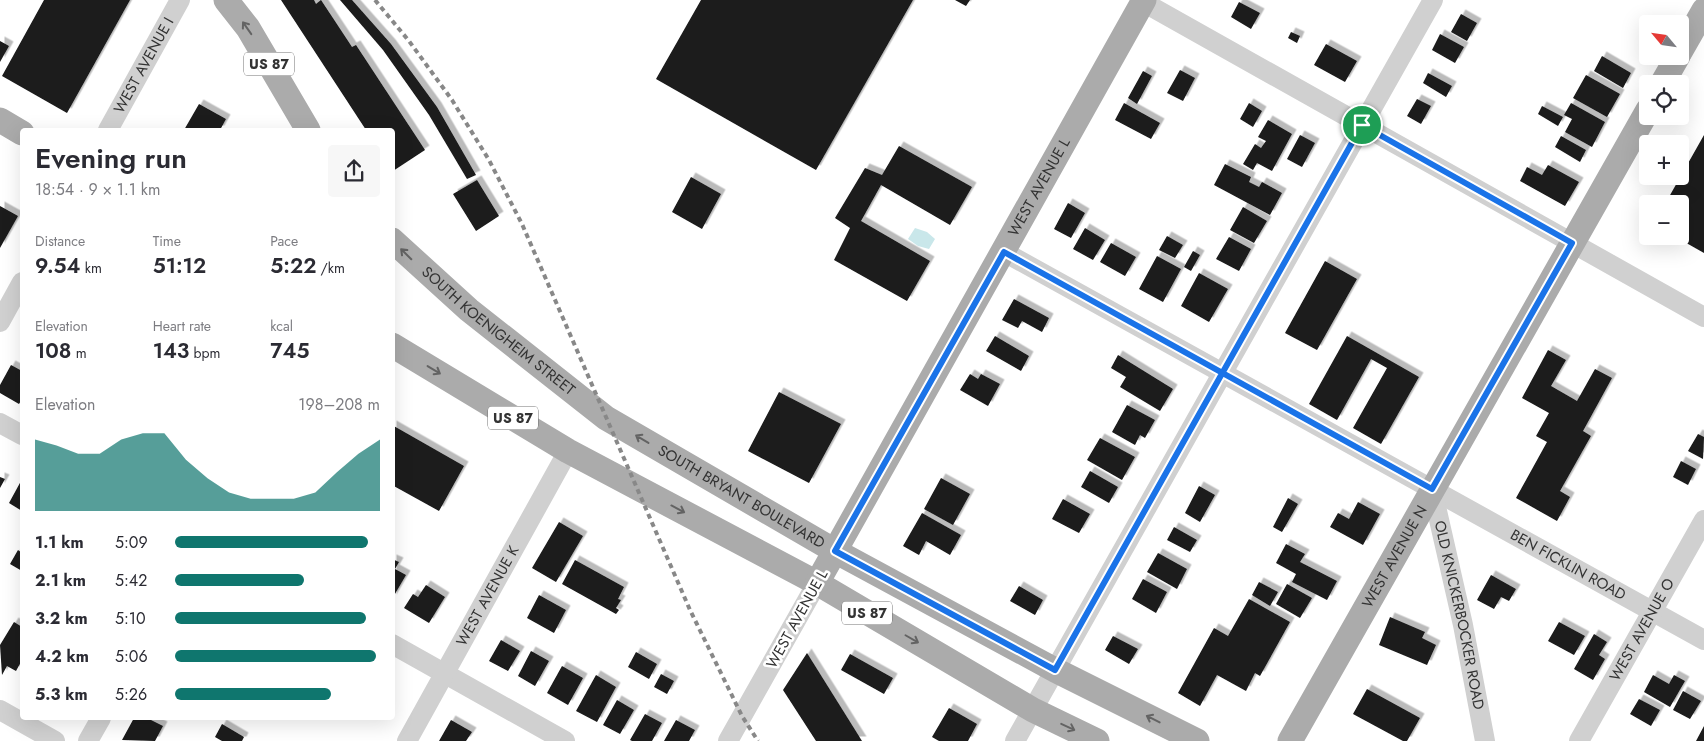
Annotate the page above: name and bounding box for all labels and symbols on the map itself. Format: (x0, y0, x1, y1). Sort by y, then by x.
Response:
street label: WEST AVENUE I (108, 13, 179, 117)
north arrow (1639, 15, 1689, 65)
one-way arrow (242, 21, 252, 35)
road number: US 87 (244, 52, 294, 76)
pin (1341, 104, 1383, 146)
street label: WEST AVENUE L (1003, 133, 1076, 240)
one-way arrow (400, 248, 412, 260)
street label: SOUTH KOENIGHEIM STREET (417, 261, 580, 401)
one-way arrow (427, 366, 441, 376)
road number: US 87 (488, 406, 538, 429)
one-way arrow (636, 434, 650, 444)
street label: SOUTH BRYANT BOULEVARD (654, 439, 829, 554)
street label: WEST AVENUE N (1357, 501, 1433, 612)
one-way arrow (670, 505, 685, 514)
street label: OLD KNICKERBOCKER ROAD (1429, 518, 1490, 711)
street label: BEN FICKLIN ROAD (1506, 524, 1630, 606)
street label: WEST AVENUE K (451, 541, 525, 650)
street label: WEST AVENUE L (761, 565, 833, 672)
street label: WEST AVENUE O (1604, 574, 1680, 685)
road number: US 87 (842, 602, 892, 624)
one-way arrow (904, 635, 918, 645)
one-way arrow (1146, 714, 1161, 723)
one-way arrow (1061, 722, 1076, 732)

